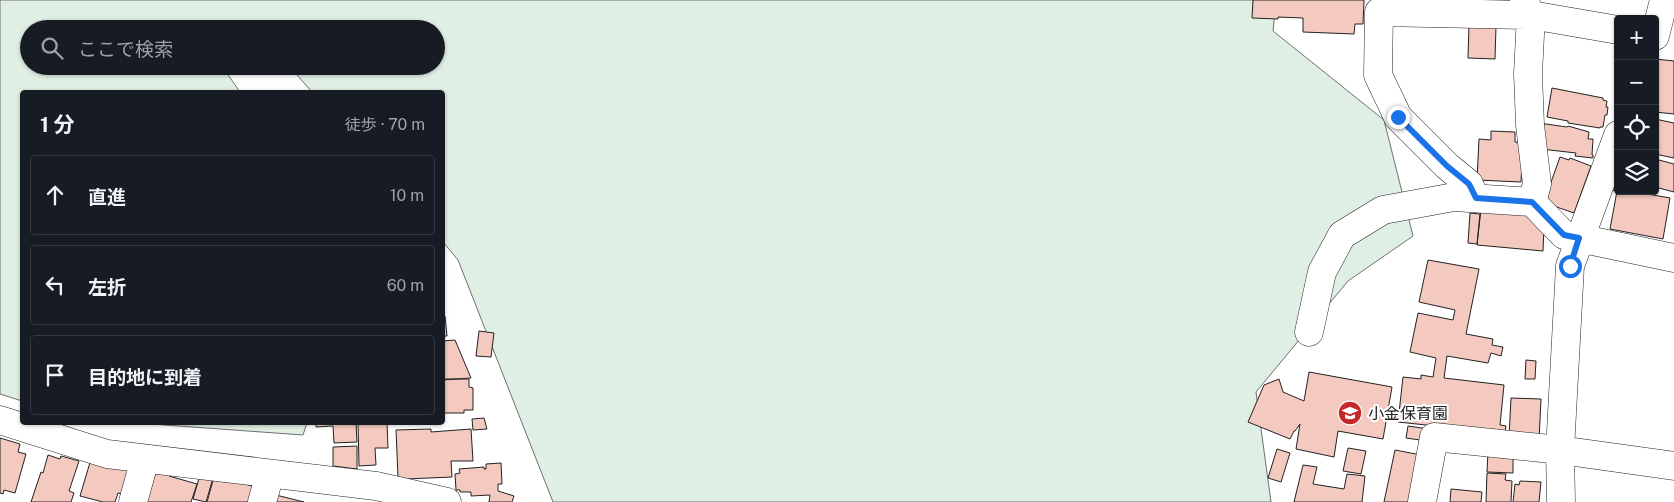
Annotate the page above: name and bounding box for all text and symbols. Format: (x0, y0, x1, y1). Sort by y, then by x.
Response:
map controls (1614, 15, 1659, 195)
button: + (1614, 15, 1659, 60)
search box (20, 20, 445, 75)
icon: search (38, 34, 66, 62)
text: ここで検索 (78, 38, 173, 60)
button: − (1614, 60, 1659, 105)
button: locate (1614, 105, 1659, 150)
route end (1387, 106, 1410, 129)
text: 1 分 (40, 112, 75, 137)
text: 徒歩 · 70 m (345, 115, 425, 134)
button: layers (1614, 150, 1659, 195)
icon: ahead (41, 181, 69, 209)
text: 直進 (88, 186, 126, 208)
text: 10 m (390, 186, 424, 205)
route start (1559, 255, 1582, 278)
icon: left (41, 271, 69, 299)
text: 左折 (88, 276, 126, 298)
text: 60 m (387, 276, 424, 295)
icon: arrive (41, 361, 69, 389)
text: 目的地に到着 (88, 366, 202, 388)
school or university icon: 小金保育園 (1337, 400, 1363, 426)
place label: 小金保育園 (1368, 404, 1448, 423)

